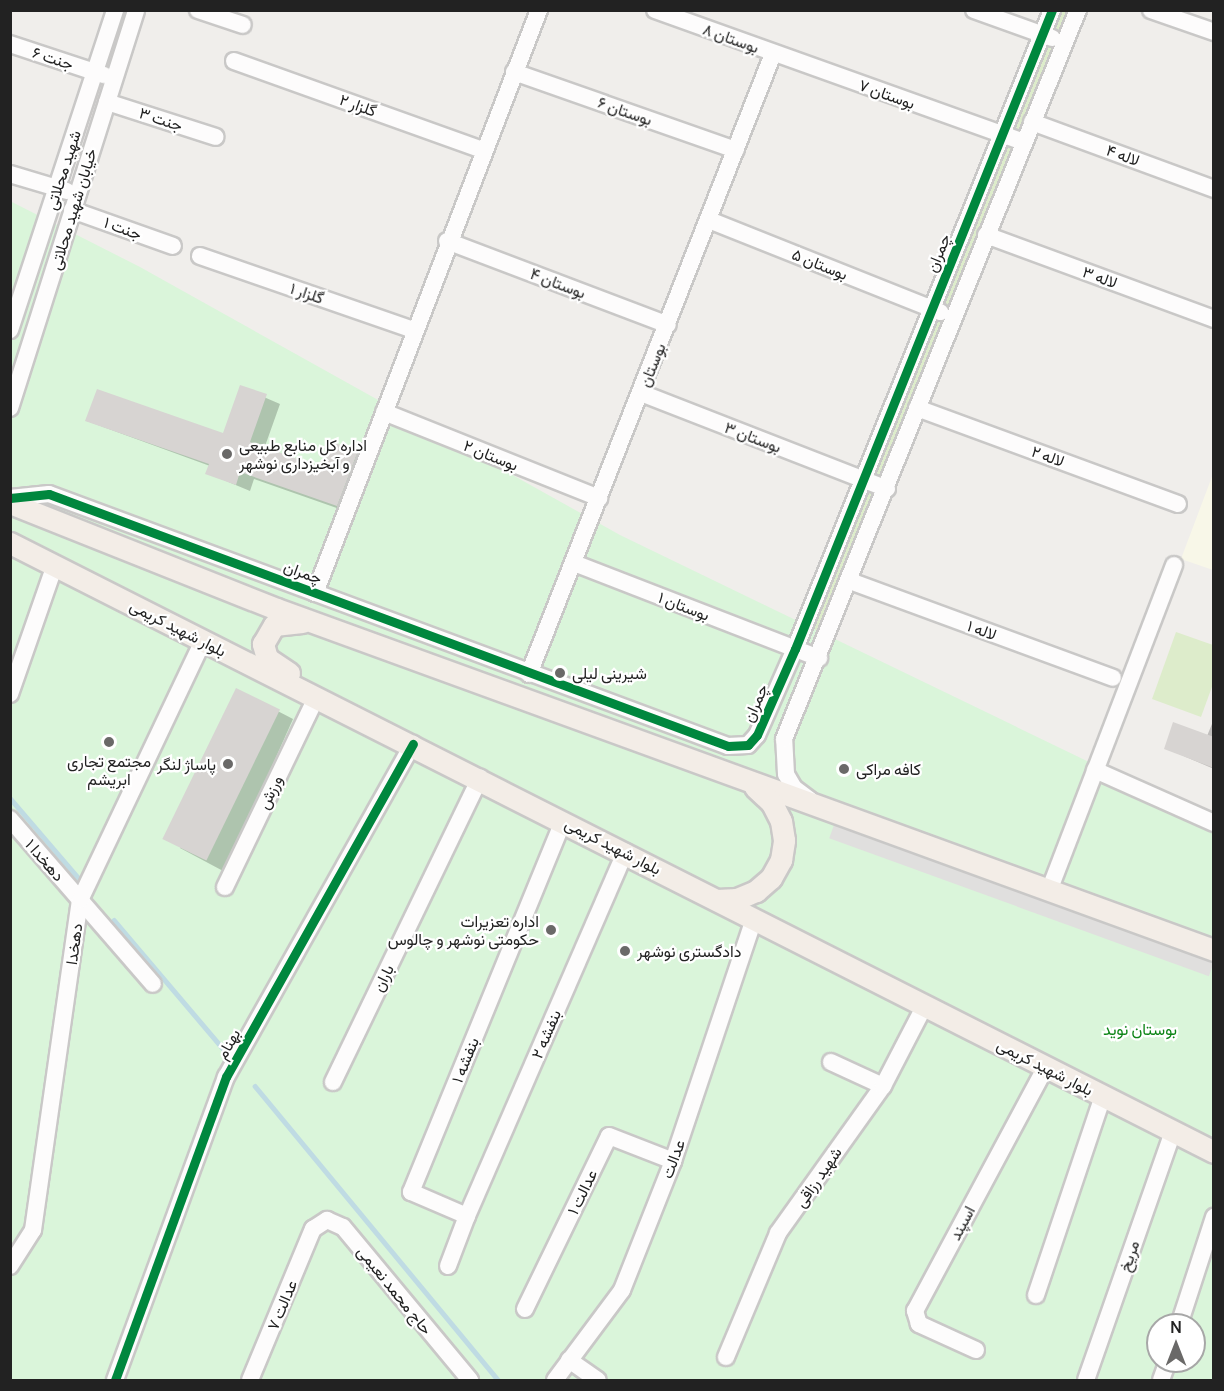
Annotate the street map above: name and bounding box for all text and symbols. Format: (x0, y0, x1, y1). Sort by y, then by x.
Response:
street label: بوستان ۸ (700, 19, 762, 57)
street label: جنت ۶ (30, 42, 76, 74)
street label: بوستان ۷ (856, 75, 918, 113)
street label: گلزار ۲ (337, 89, 379, 121)
street label: بوستان ۶ (595, 93, 655, 129)
street label: جنت ۳ (137, 103, 185, 135)
street label: شهید محلاتی (41, 128, 85, 212)
street label: لاله ۴ (1104, 140, 1142, 170)
street label: خیابان شهید محلاتی (45, 146, 101, 272)
street label: جنت ۱ (101, 212, 145, 244)
street label: چمران (922, 231, 954, 275)
street label: بوستان ۵ (789, 244, 851, 284)
street label: لاله ۳ (1080, 262, 1120, 292)
street label: بوستان ۴ (528, 264, 588, 302)
street label: گلزار ۱ (288, 278, 326, 308)
street label: بوستان (635, 340, 669, 390)
street label: بوستان ۳ (722, 417, 784, 457)
place label: اداره كل منابع طبيعی و آبخيزداری نوشهر (239, 435, 367, 473)
street label: بوستان ۲ (461, 435, 521, 475)
street label: لاله ۲ (1029, 441, 1067, 471)
marker: اداره كل منابع طبيعی و آبخيزداری نوشهر (220, 447, 234, 461)
street label: چمران (281, 556, 325, 588)
street label: بوستان ۱ (656, 587, 712, 625)
street label: بلوار شهید کریمی (127, 596, 229, 660)
street label: لاله ۱ (965, 616, 999, 644)
place label: شیرینی لیلی (572, 663, 647, 683)
marker: شیرینی لیلی (553, 666, 567, 680)
street label: چمران (738, 681, 772, 725)
marker: مجتمع تجاری ابریشم (102, 735, 116, 749)
place label: مجتمع تجاری ابریشم (67, 751, 151, 789)
place label: پاساژ لنگر (157, 754, 216, 774)
marker: پاساژ لنگر (221, 757, 235, 771)
place label: کافه مراکی (856, 759, 921, 779)
marker: کافه مراکی (837, 762, 851, 776)
street label: ورزش (254, 772, 286, 812)
street label: بلوار شهید کریمی (562, 814, 664, 878)
street label: دهخدا ۱ (21, 835, 69, 885)
place label: اداره تعزیرات حکومتی نوشهر و چالوس (388, 911, 539, 949)
street label: دهخدا (62, 922, 86, 966)
marker: اداره تعزیرات حکومتی نوشهر و چالوس (544, 923, 558, 937)
place label: دادگستری نوشهر (637, 941, 741, 961)
marker: دادگستری نوشهر (618, 944, 632, 958)
street label: باران (368, 961, 398, 995)
street label: بنفشه ۲ (527, 1007, 565, 1061)
park label: بوستان نوید (1103, 1019, 1177, 1039)
street label: بهنام (212, 1025, 244, 1063)
street label: بنفشه ۱ (447, 1034, 483, 1086)
street label: بلوار شهید کریمی (994, 1035, 1096, 1099)
street label: عدالت (657, 1137, 689, 1181)
street label: شهید رزاقی (790, 1143, 846, 1211)
street label: عدالت ۱ (563, 1166, 601, 1218)
street label: اسپند (945, 1203, 979, 1243)
street label: مریخ (1115, 1238, 1143, 1274)
street label: حاج محمد نعیمی (353, 1242, 437, 1338)
street label: ۷ عدالت (263, 1277, 301, 1333)
north arrow (1146, 1313, 1206, 1373)
text: N (1170, 1316, 1182, 1338)

